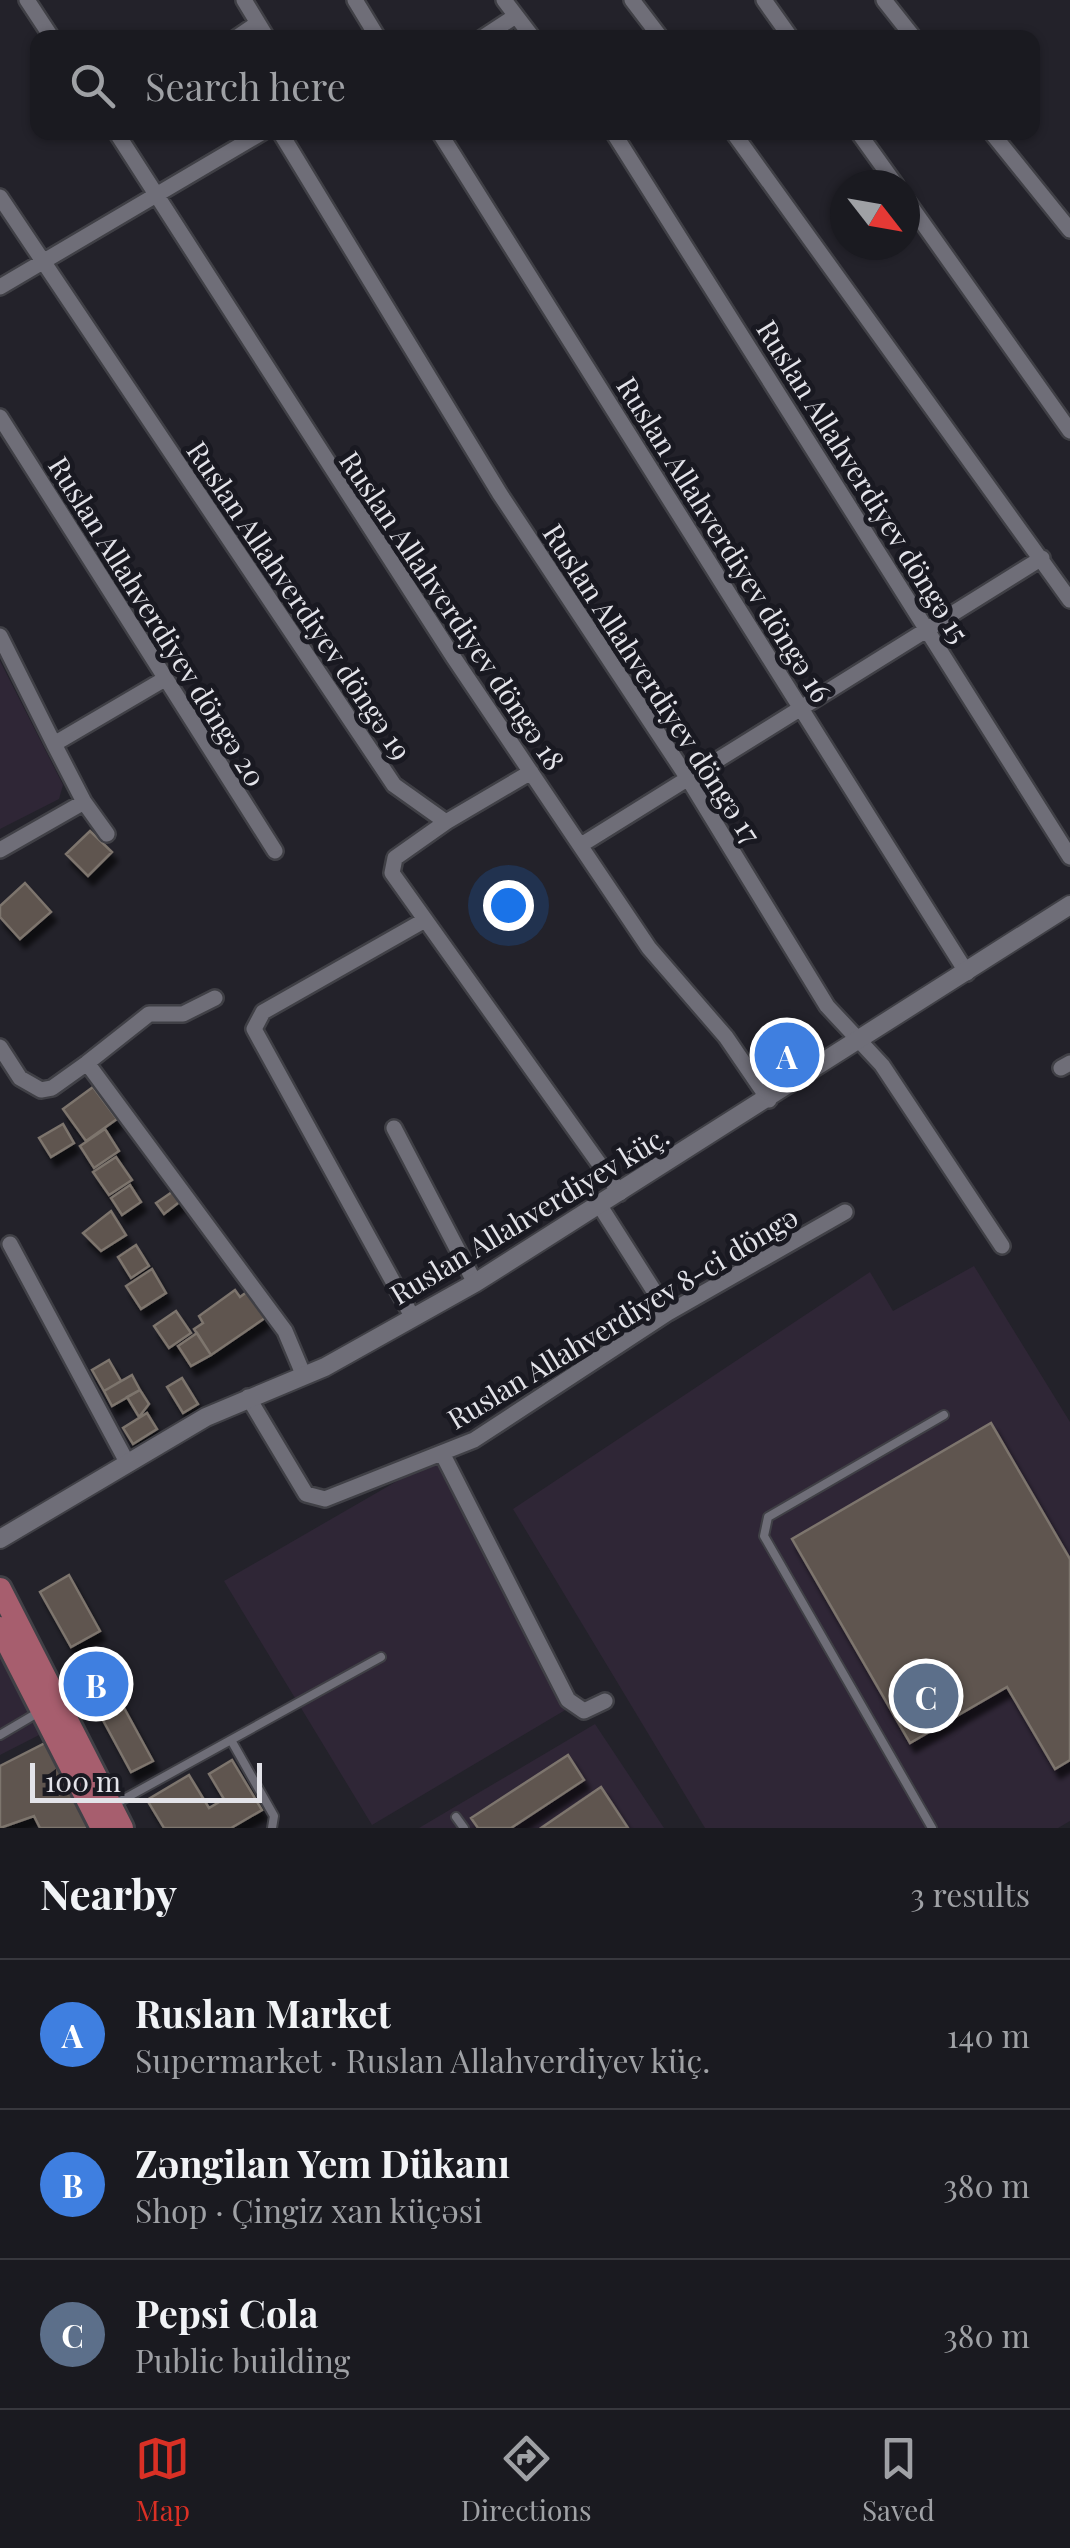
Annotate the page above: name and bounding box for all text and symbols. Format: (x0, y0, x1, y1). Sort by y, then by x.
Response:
search box (30, 30, 1040, 140)
icon: search (65, 58, 120, 113)
text: Search here (145, 60, 346, 111)
north arrow (830, 170, 920, 260)
street label: Ruslan Allahverdiyev döngə 15 (749, 313, 979, 649)
street label: Ruslan Allahverdiyev döngə 16 (609, 369, 841, 709)
street label: Ruslan Allahverdiyev döngə 19 (179, 433, 421, 767)
street label: Ruslan Allahverdiyev döngə 18 (332, 443, 574, 777)
street label: Ruslan Allahverdiyev döngə 20 (41, 449, 275, 793)
street label: Ruslan Allahverdiyev döngə 17 (536, 516, 771, 850)
your location (483, 880, 534, 931)
pin: A (754, 1018, 820, 1092)
street label: Ruslan Allahverdiyev küç. (383, 1116, 675, 1312)
street label: Ruslan Allahverdiyev 8-ci döngə (440, 1198, 804, 1436)
pin: B (64, 1646, 128, 1722)
pin: C (894, 1658, 958, 1734)
scale bar (30, 1758, 262, 1802)
text: 100 m (45, 1762, 121, 1799)
text: Nearby (40, 1865, 177, 1921)
text: 3 results (910, 1872, 1030, 1915)
text: Ruslan Market (135, 1987, 391, 2038)
text: A (62, 2013, 83, 2056)
text: 140 m (947, 2013, 1030, 2056)
text: Supermarket · Ruslan Allahverdiyev küç. (135, 2038, 710, 2081)
text: Zəngilan Yem Dükanı (135, 2137, 510, 2188)
text: B (62, 2163, 83, 2206)
text: 380 m (943, 2163, 1030, 2206)
text: Shop · Çingiz xan küçəsi (135, 2188, 483, 2231)
text: Pepsi Cola (135, 2287, 318, 2338)
text: C (61, 2313, 84, 2356)
text: 380 m (943, 2313, 1030, 2356)
text: Public building (135, 2338, 351, 2381)
tab: Map (135, 2431, 190, 2528)
tab: Directions (461, 2431, 592, 2528)
tab: Saved (862, 2431, 935, 2528)

